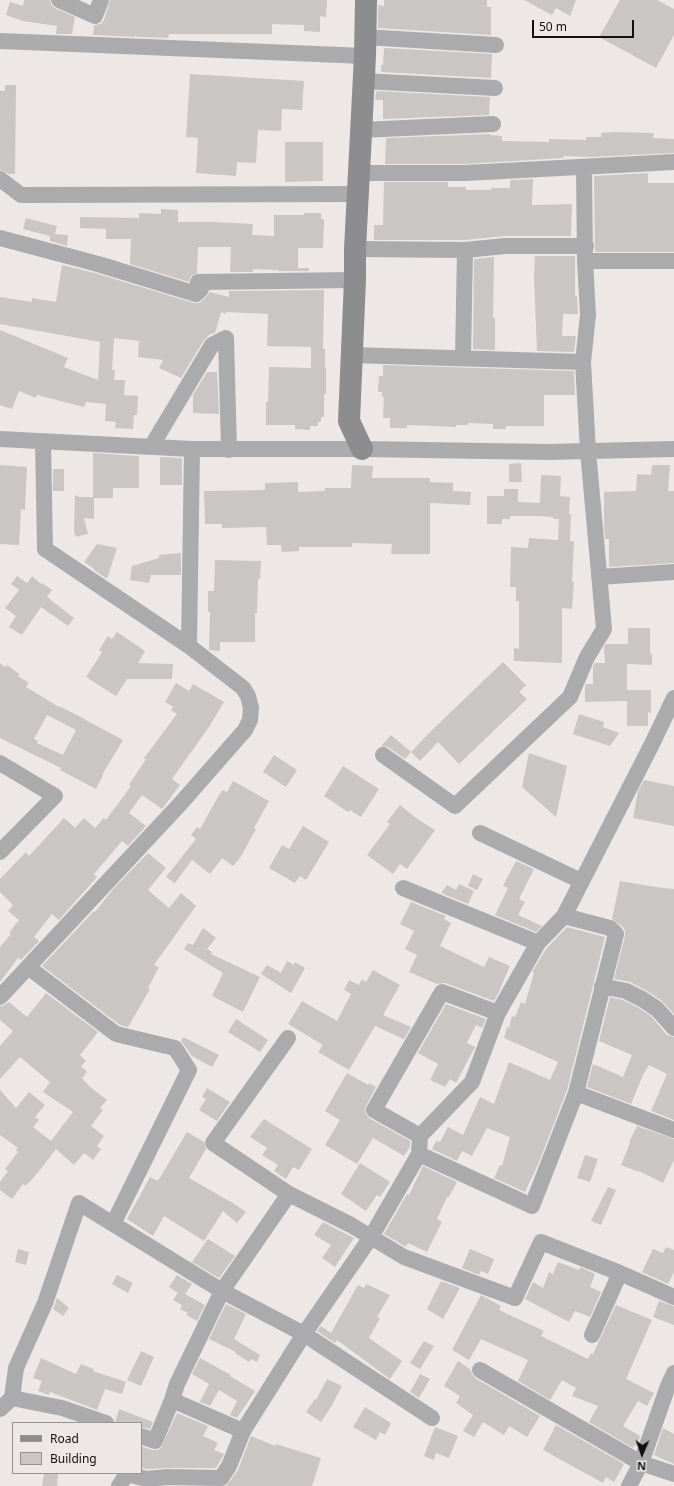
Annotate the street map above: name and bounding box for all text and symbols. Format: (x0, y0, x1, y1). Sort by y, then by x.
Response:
scale bar (534, 12, 636, 38)
text: 50 m (539, 18, 567, 35)
legend (12, 1422, 142, 1474)
text: Road (50, 1430, 79, 1447)
north arrow (622, 1434, 662, 1474)
text: Building (50, 1450, 97, 1467)
text: N (637, 1459, 646, 1474)

